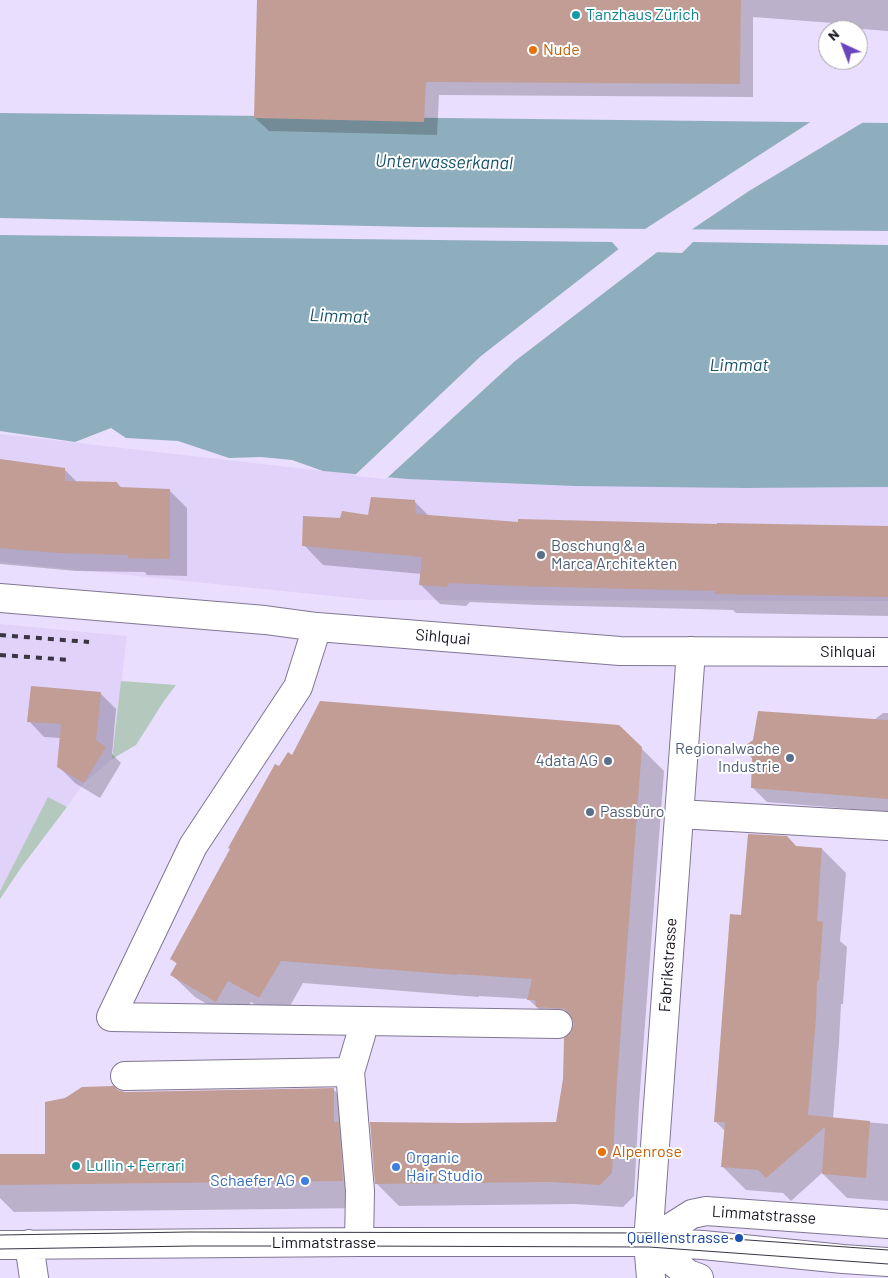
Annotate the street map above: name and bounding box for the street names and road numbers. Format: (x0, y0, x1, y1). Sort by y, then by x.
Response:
street label: Sihlquai (415, 625, 471, 649)
street label: Sihlquai (820, 642, 876, 662)
street label: Fabrikstrasse (655, 917, 681, 1013)
street label: Limmatstrasse (711, 1202, 817, 1228)
street label: Limmatstrasse (272, 1233, 376, 1253)

